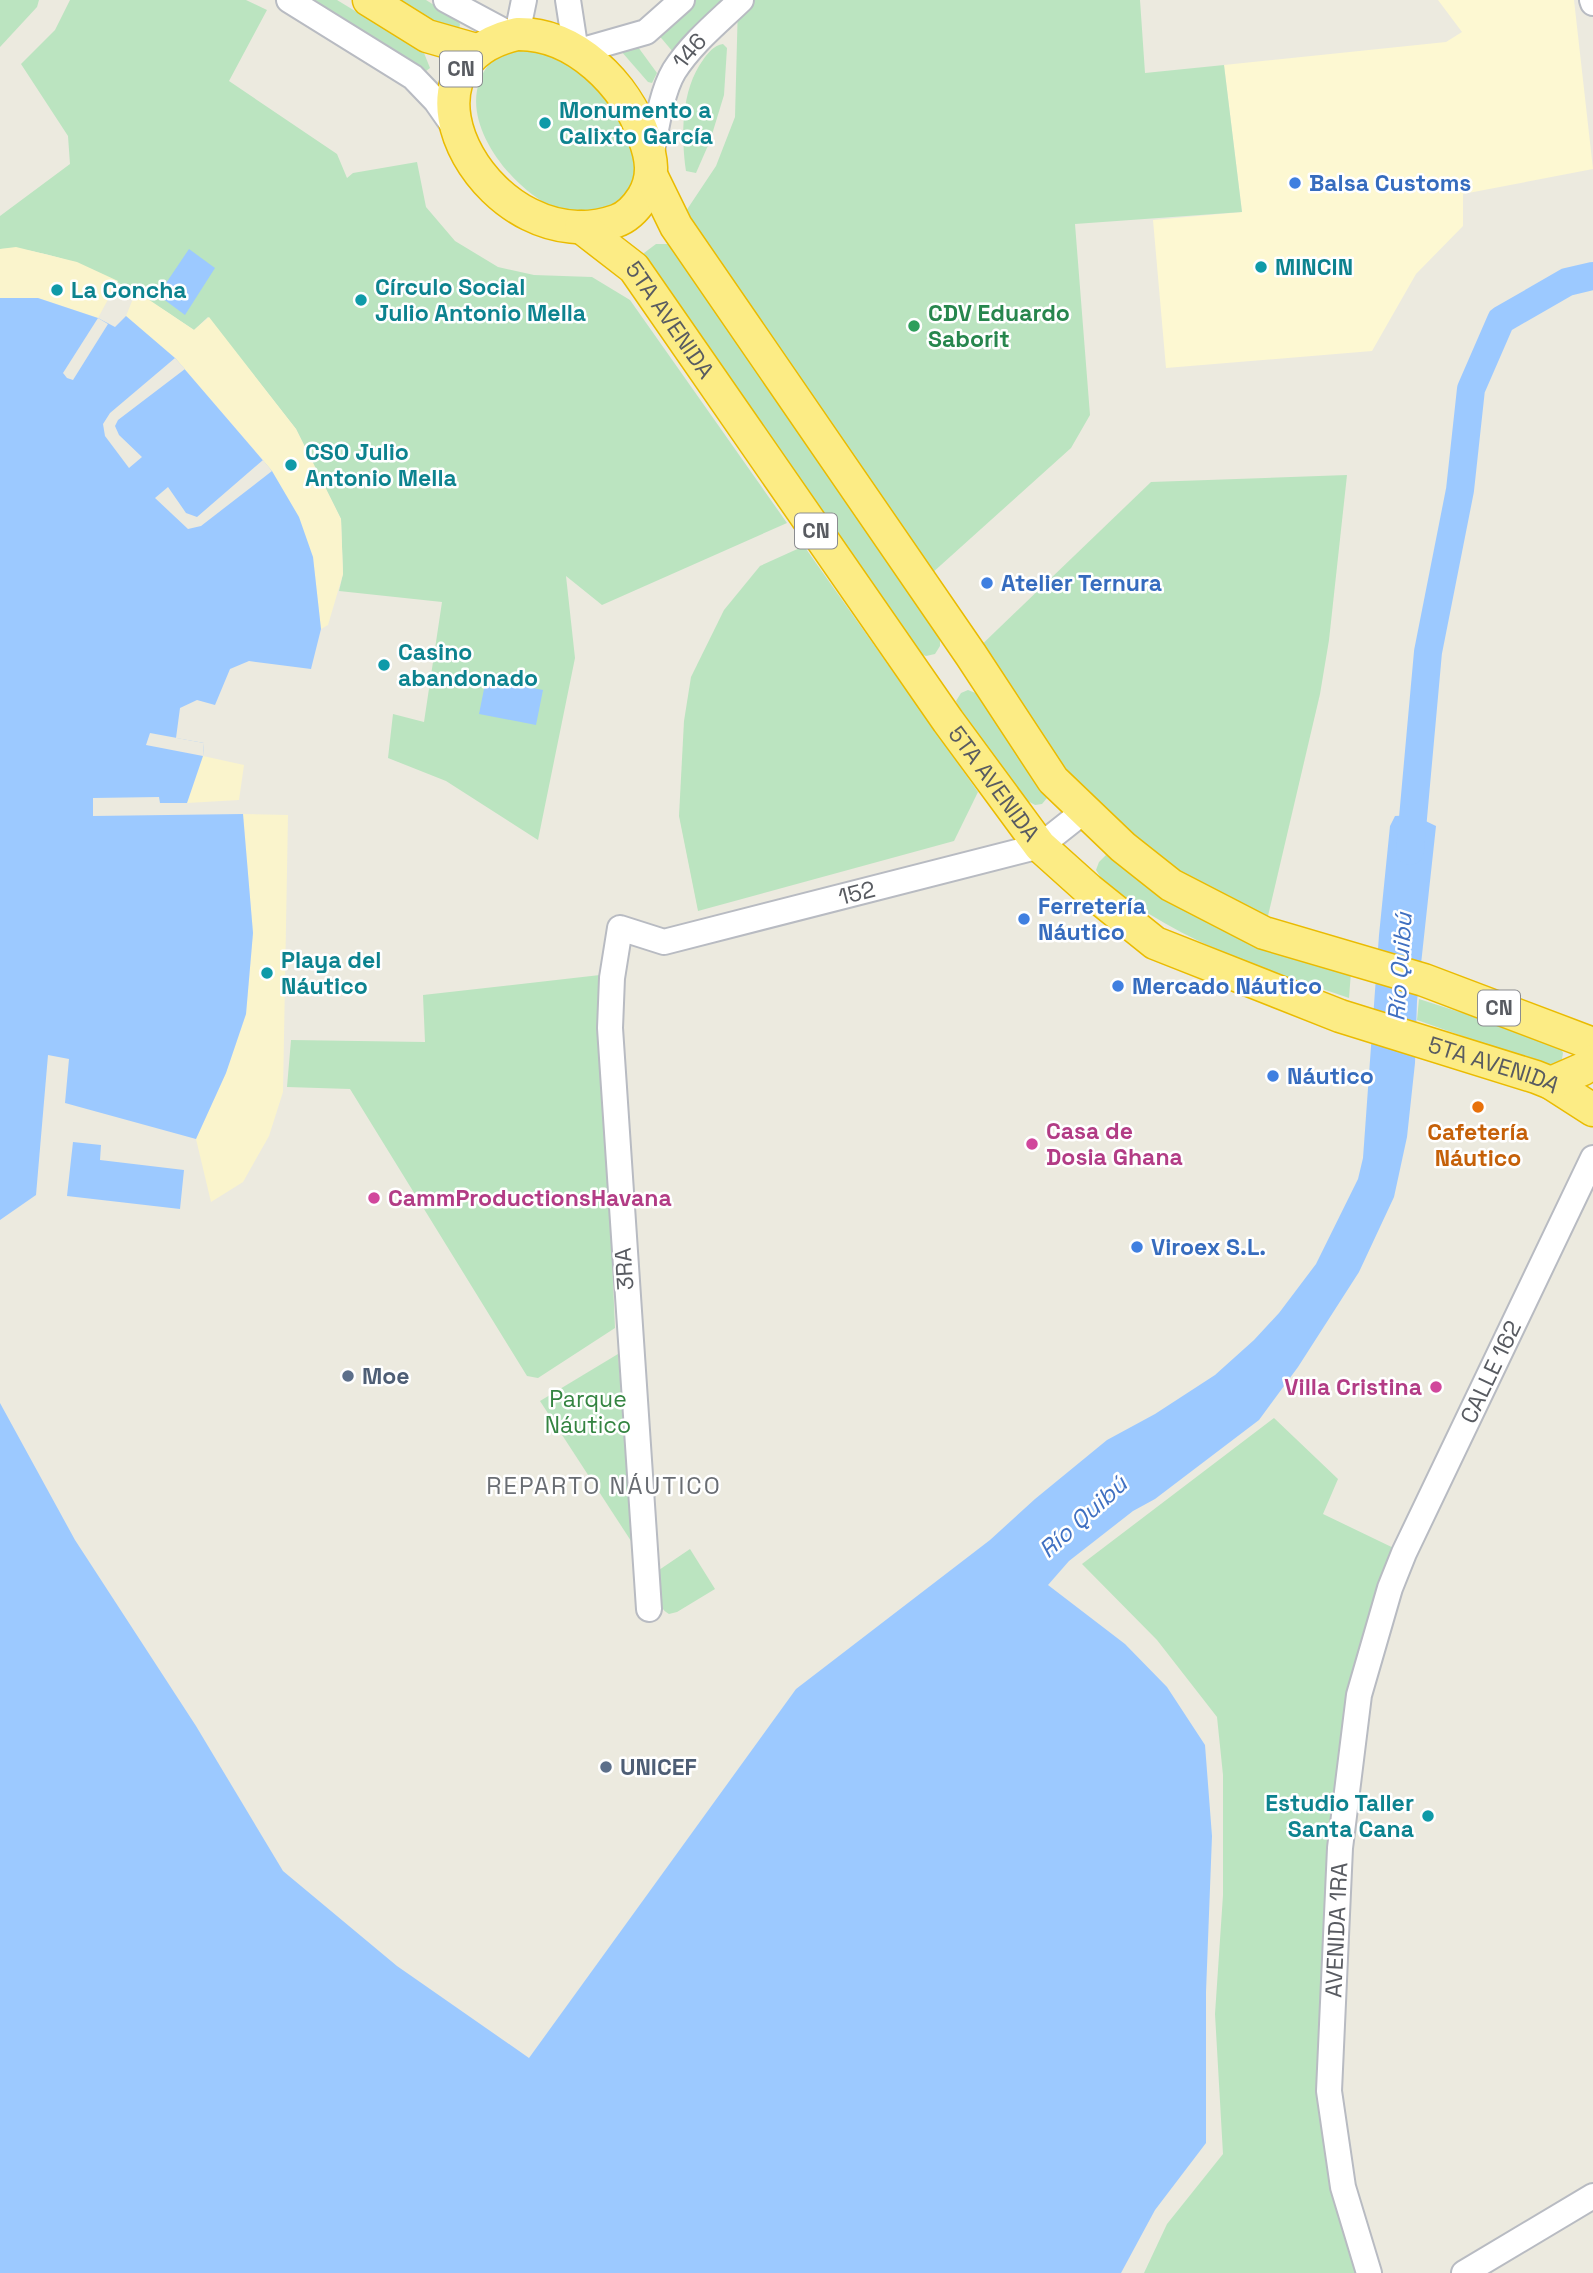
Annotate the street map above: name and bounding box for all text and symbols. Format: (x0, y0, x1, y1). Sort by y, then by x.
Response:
street label: 146 (666, 26, 713, 74)
road number: CN (440, 52, 482, 86)
place label: Monumento a Calixto García (559, 95, 713, 151)
marker: Monumento a Calixto García (537, 115, 553, 131)
place label: Balsa Customs (1309, 168, 1471, 198)
marker: Balsa Customs (1287, 175, 1303, 191)
place label: MINCIN (1275, 252, 1353, 282)
street label: 5TA AVENIDA (619, 255, 721, 384)
marker: MINCIN (1253, 259, 1269, 275)
place label: Círculo Social Julio Antonio Mella (375, 272, 586, 328)
place label: La Concha (71, 275, 187, 305)
marker: La Concha (49, 282, 65, 298)
marker: Círculo Social Julio Antonio Mella (353, 292, 369, 308)
place label: CDV Eduardo Saborit (928, 298, 1070, 354)
marker: CDV Eduardo Saborit (906, 318, 922, 334)
place label: CSO Julio Antonio Mella (305, 437, 457, 493)
marker: CSO Julio Antonio Mella (283, 457, 299, 473)
road number: CN (795, 514, 837, 548)
place label: Atelier Ternura (1001, 568, 1162, 598)
marker: Atelier Ternura (979, 575, 995, 591)
place label: Casino abandonado (398, 637, 538, 693)
marker: Casino abandonado (376, 657, 392, 673)
street label: 5TA AVENIDA (942, 720, 1047, 847)
street label: 152 (835, 874, 878, 912)
place label: Ferretería Náutico (1038, 891, 1146, 947)
water label: Río Quibú (1380, 910, 1419, 1022)
marker: Ferretería Náutico (1016, 911, 1032, 927)
place label: Playa del Náutico (281, 945, 381, 1001)
marker: Playa del Náutico (259, 965, 275, 981)
place label: Mercado Náutico (1132, 971, 1322, 1001)
marker: Mercado Náutico (1110, 978, 1126, 994)
road number: CN (1478, 990, 1520, 1026)
street label: 5TA AVENIDA (1424, 1029, 1566, 1100)
place label: Náutico (1287, 1061, 1374, 1091)
marker: Náutico (1265, 1068, 1281, 1084)
marker: Cafetería Náutico (1470, 1099, 1486, 1115)
place label: Casa de Dosia Ghana (1046, 1116, 1183, 1172)
place label: Cafetería Náutico (1427, 1117, 1529, 1173)
marker: Casa de Dosia Ghana (1024, 1136, 1040, 1152)
place label: CammProductionsHavana (388, 1183, 672, 1213)
marker: CammProductionsHavana (366, 1190, 382, 1206)
place label: Viroex S.L. (1151, 1232, 1266, 1262)
marker: Viroex S.L. (1129, 1239, 1145, 1255)
street label: 3RA (608, 1247, 640, 1291)
street label: CALLE 162 (1453, 1316, 1528, 1428)
place label: Moe (362, 1361, 410, 1391)
marker: Moe (340, 1368, 356, 1384)
place label: Villa Cristina (1284, 1372, 1422, 1402)
marker: Villa Cristina (1428, 1379, 1444, 1395)
park label: Parque Náutico (545, 1384, 631, 1440)
water label: Río Quibú (1032, 1468, 1134, 1565)
district label: REPARTO NÁUTICO (486, 1470, 722, 1501)
place label: UNICEF (620, 1752, 697, 1782)
marker: UNICEF (598, 1759, 614, 1775)
place label: Estudio Taller Santa Cana (1265, 1788, 1414, 1844)
marker: Estudio Taller Santa Cana (1420, 1808, 1436, 1824)
street label: AVENIDA 1RA (1318, 1862, 1354, 1998)

